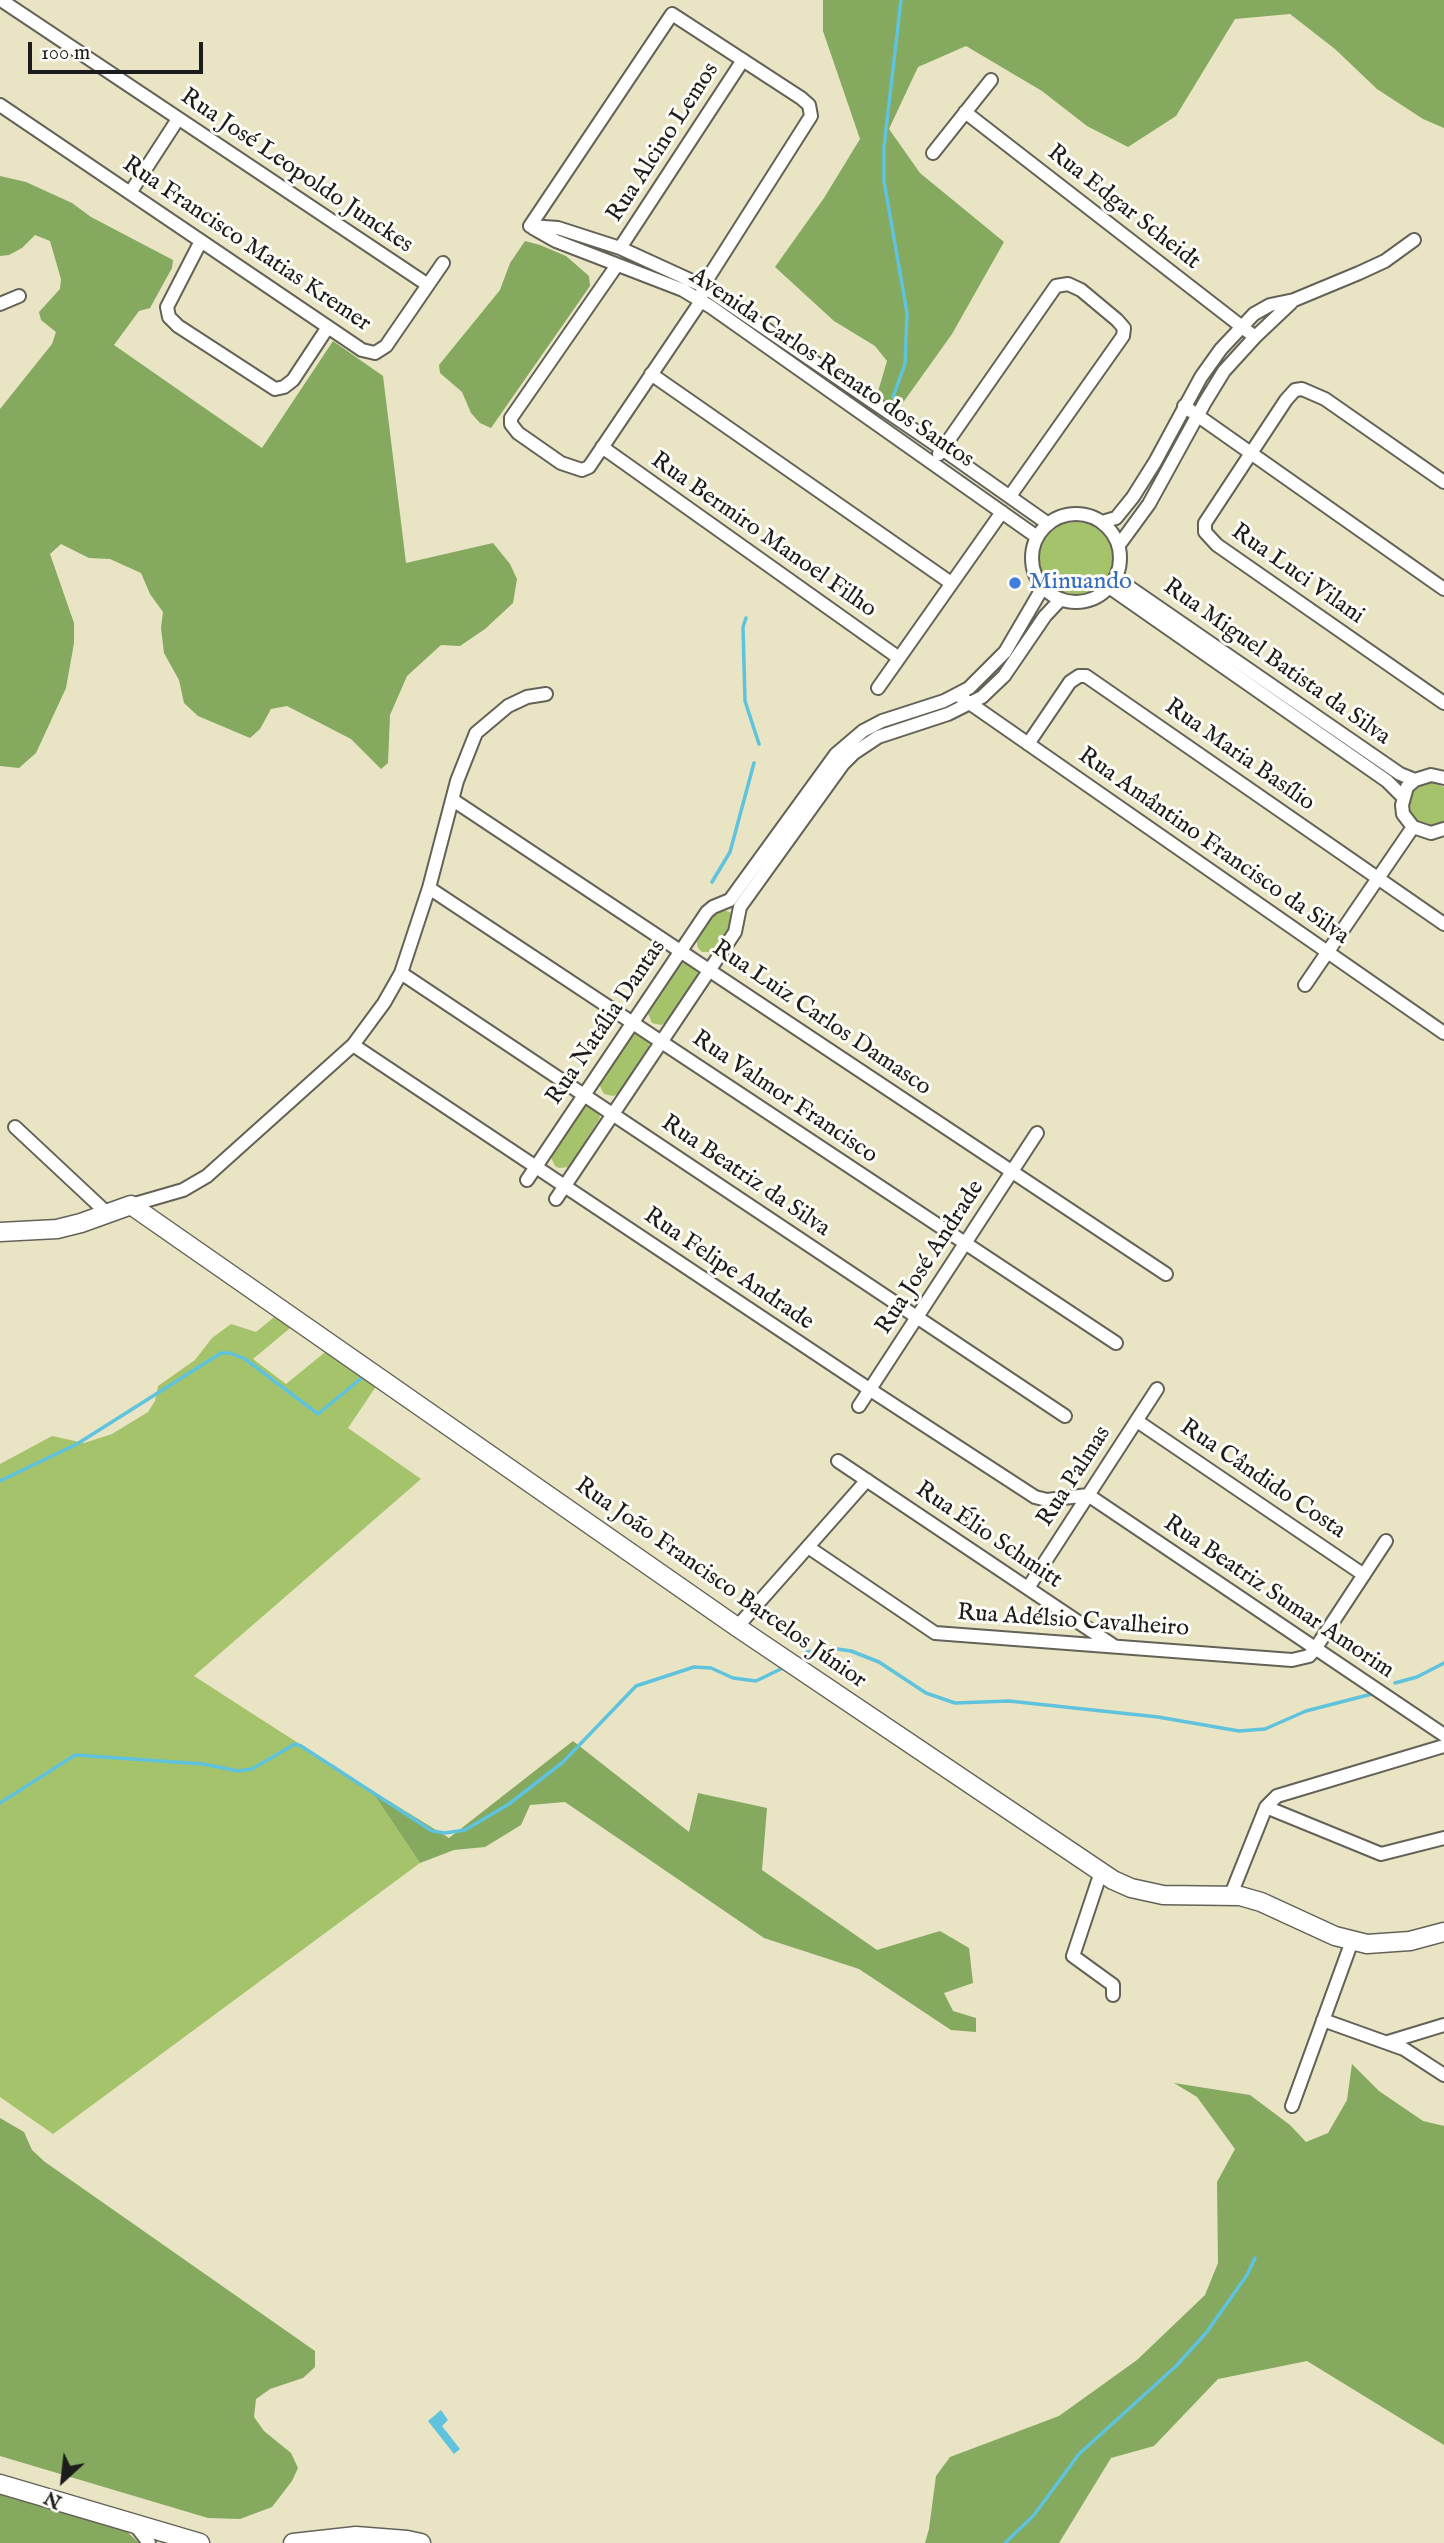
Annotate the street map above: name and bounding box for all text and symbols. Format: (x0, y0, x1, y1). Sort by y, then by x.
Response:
scale bar (32, 28, 206, 72)
text: 100 m (41, 40, 90, 67)
street label: Rua Alcino Lemos (602, 58, 726, 228)
street label: Rua José Leopoldo Junckes (174, 83, 418, 261)
street label: Rua Edgar Scheidt (1041, 139, 1205, 277)
street label: Rua Francisco Matias Kremer (116, 151, 376, 339)
street label: Avenida Carlos Renato dos Santos (683, 263, 979, 475)
street label: Rua Bermiro Manoel Filho (644, 447, 882, 625)
street label: Rua Luci Vilani (1225, 518, 1369, 632)
place label: Minuando (1029, 569, 1132, 597)
street label: Rua Miguel Batista da Silva (1157, 573, 1395, 753)
marker: Minuando (1007, 575, 1023, 591)
street label: Rua Maria Basílio (1158, 693, 1320, 819)
street label: Rua Amântino Francisco da Silva (1072, 742, 1354, 952)
street label: Rua Natália Dantas (541, 935, 673, 1111)
street label: Rua Luiz Carlos Damasco (706, 935, 936, 1103)
street label: Rua Valmor Francisco (686, 1025, 882, 1171)
street label: Rua Beatriz da Silva (655, 1110, 835, 1244)
street label: Rua José Andrade (871, 1176, 991, 1340)
street label: Rua Felipe Andrade (637, 1202, 819, 1338)
street label: Rua Cândido Costa (1174, 1414, 1350, 1546)
street label: Rua Palmas (1032, 1421, 1118, 1533)
street label: Rua João Francisco Barcelos Júnior (569, 1472, 871, 1696)
street label: Rua Élio Schmitt (909, 1476, 1067, 1596)
street label: Rua Beatriz Sumar Amorim (1157, 1510, 1399, 1686)
street label: Rua Adélsio Cavalheiro (956, 1600, 1190, 1644)
north arrow (28, 2445, 98, 2515)
text: N (41, 2484, 66, 2513)

